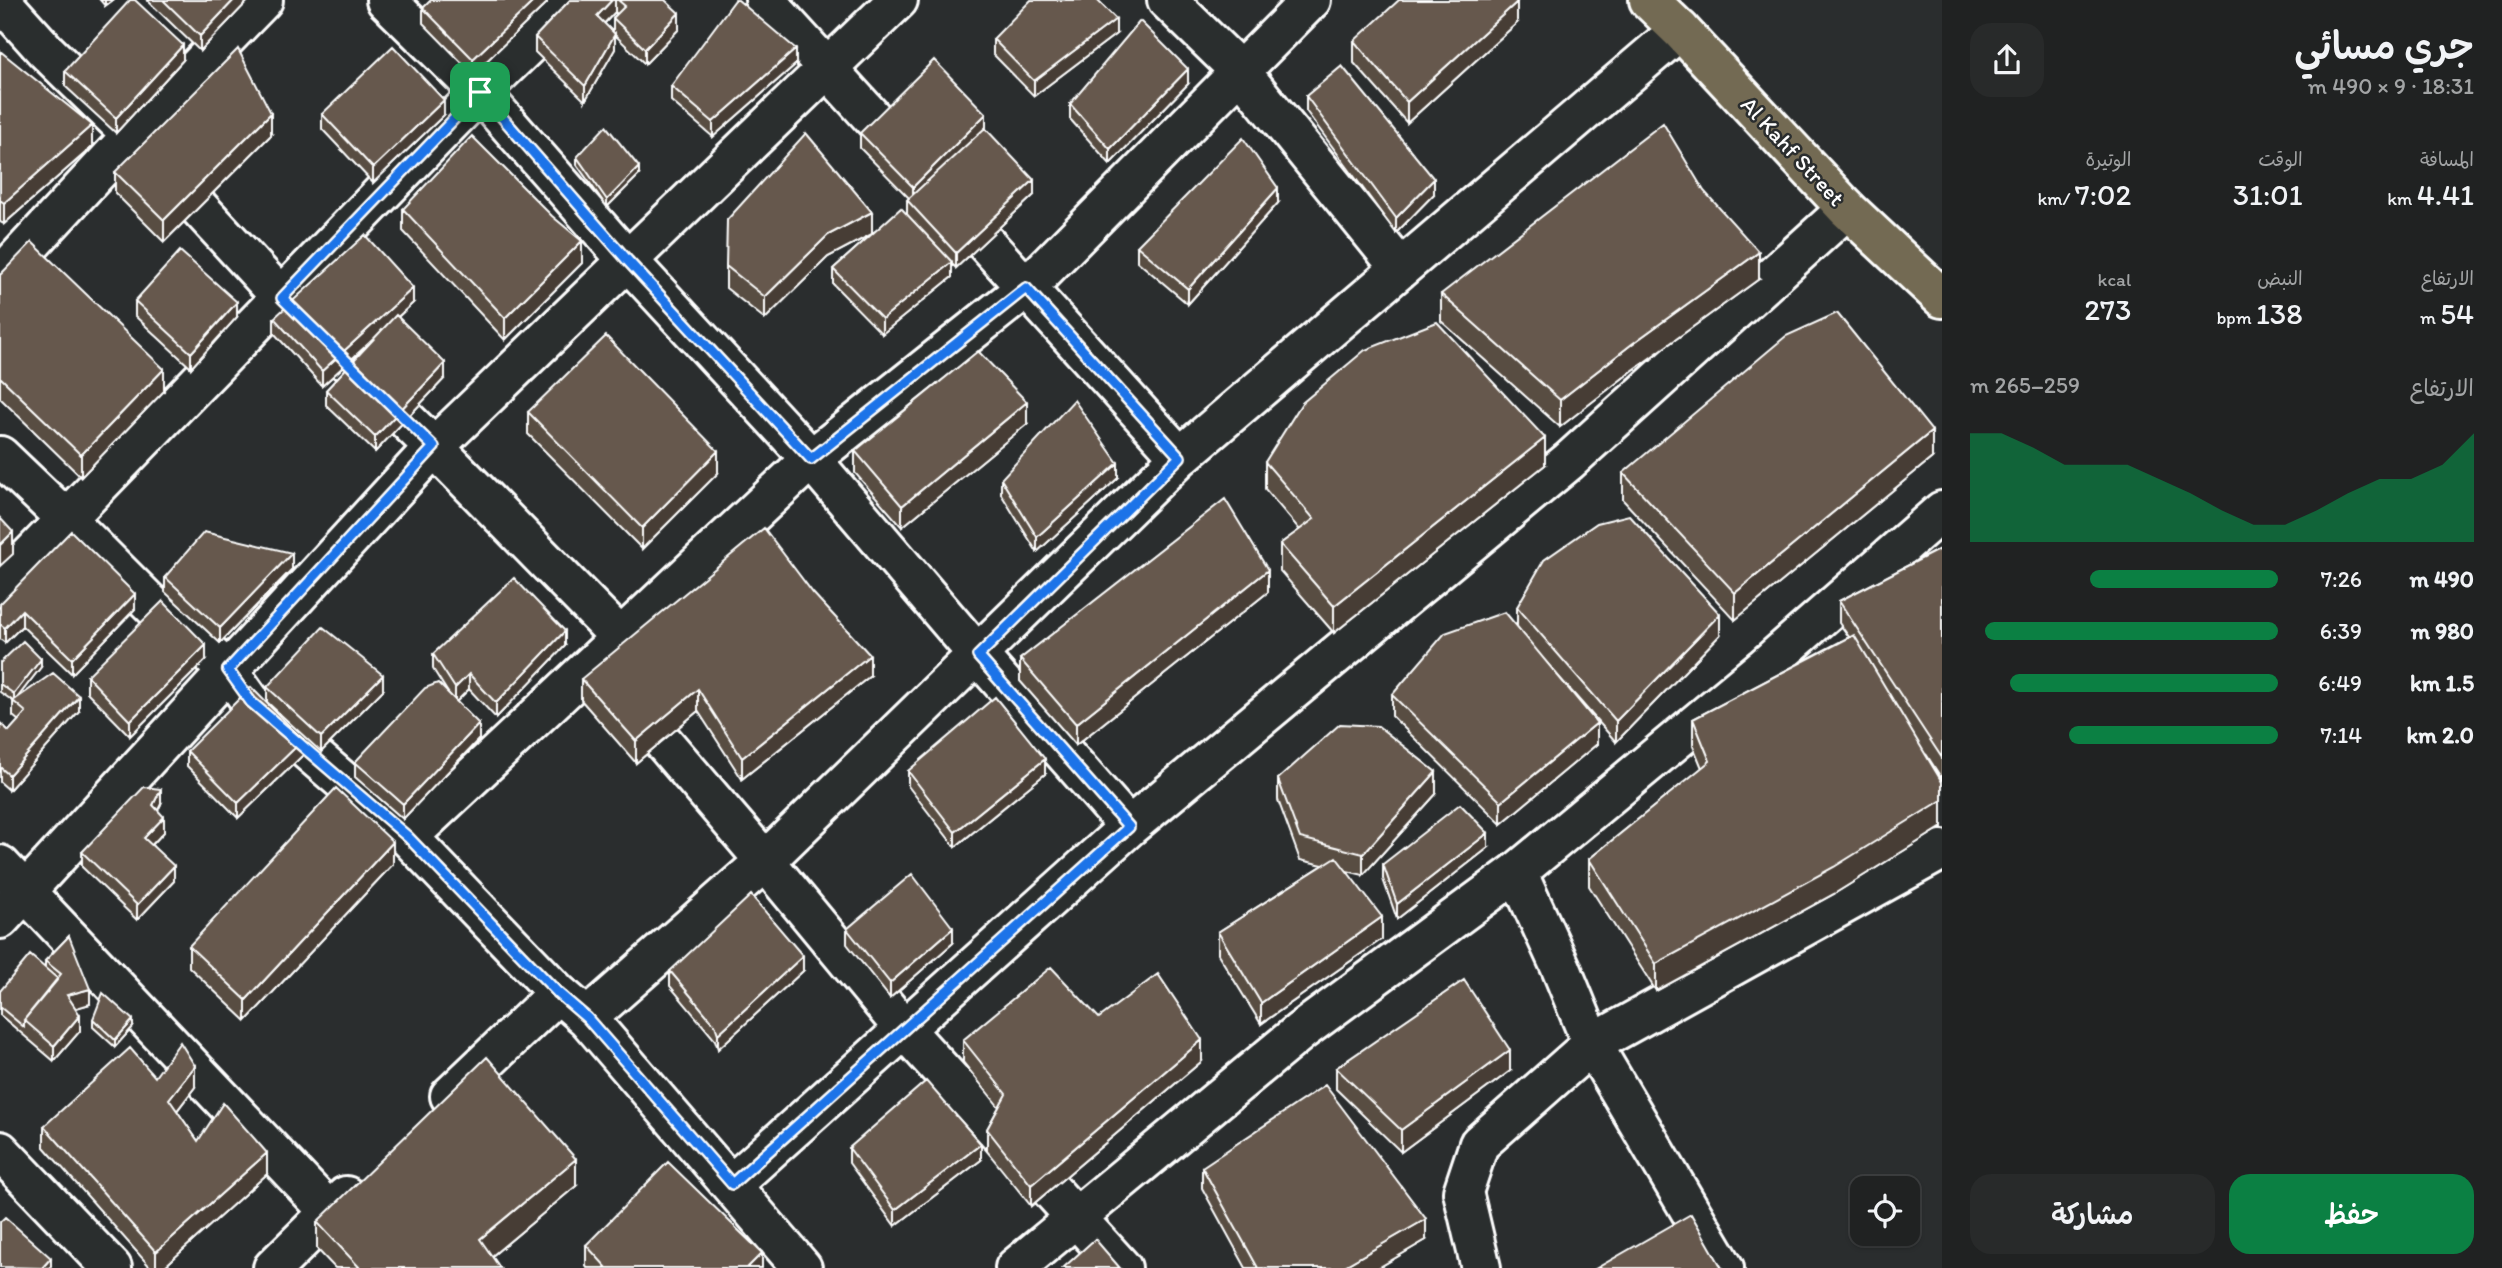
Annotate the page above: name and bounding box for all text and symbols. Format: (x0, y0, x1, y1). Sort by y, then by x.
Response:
button: share (1970, 23, 2044, 97)
text: جري مسائي (2294, 23, 2474, 69)
pin (450, 62, 510, 122)
text: 18:31 · 9 × 490 m (2308, 72, 2474, 100)
icon: arrive (461, 73, 499, 111)
street label: Al Kahf Street (1735, 90, 1851, 212)
text: الوتيرة (2085, 148, 2131, 171)
text: الوقت (2258, 148, 2303, 171)
text: المسافة (2420, 148, 2474, 171)
text: 7:02 (2075, 176, 2131, 213)
text: 31:01 (2233, 176, 2303, 213)
text: 4.41 (2417, 176, 2474, 213)
text: /km (2037, 187, 2075, 210)
text: km (2387, 187, 2417, 210)
text: النبض (2257, 267, 2303, 290)
text: الارتفاع (2421, 267, 2474, 290)
text: kcal (2098, 268, 2131, 291)
text: 273 (2084, 291, 2131, 328)
text: 138 (2256, 295, 2303, 332)
text: 54 (2440, 295, 2474, 332)
text: bpm (2216, 306, 2256, 329)
text: m (2420, 306, 2440, 329)
text: 259–265 m (1970, 371, 2080, 399)
text: الارتفاع (2410, 374, 2474, 402)
text: 7:26 (2321, 565, 2362, 593)
text: 490 m (2409, 565, 2474, 593)
text: 6:39 (2320, 617, 2362, 645)
text: 980 m (2411, 617, 2474, 645)
text: 6:49 (2318, 669, 2362, 697)
text: 1.5 km (2410, 669, 2474, 697)
text: 7:14 (2320, 721, 2362, 749)
text: 2.0 km (2406, 721, 2474, 749)
button: مشاركة (1970, 1174, 2215, 1254)
button: حفظ (2229, 1174, 2474, 1254)
map controls (1850, 1176, 1920, 1246)
button: locate (1850, 1176, 1920, 1246)

